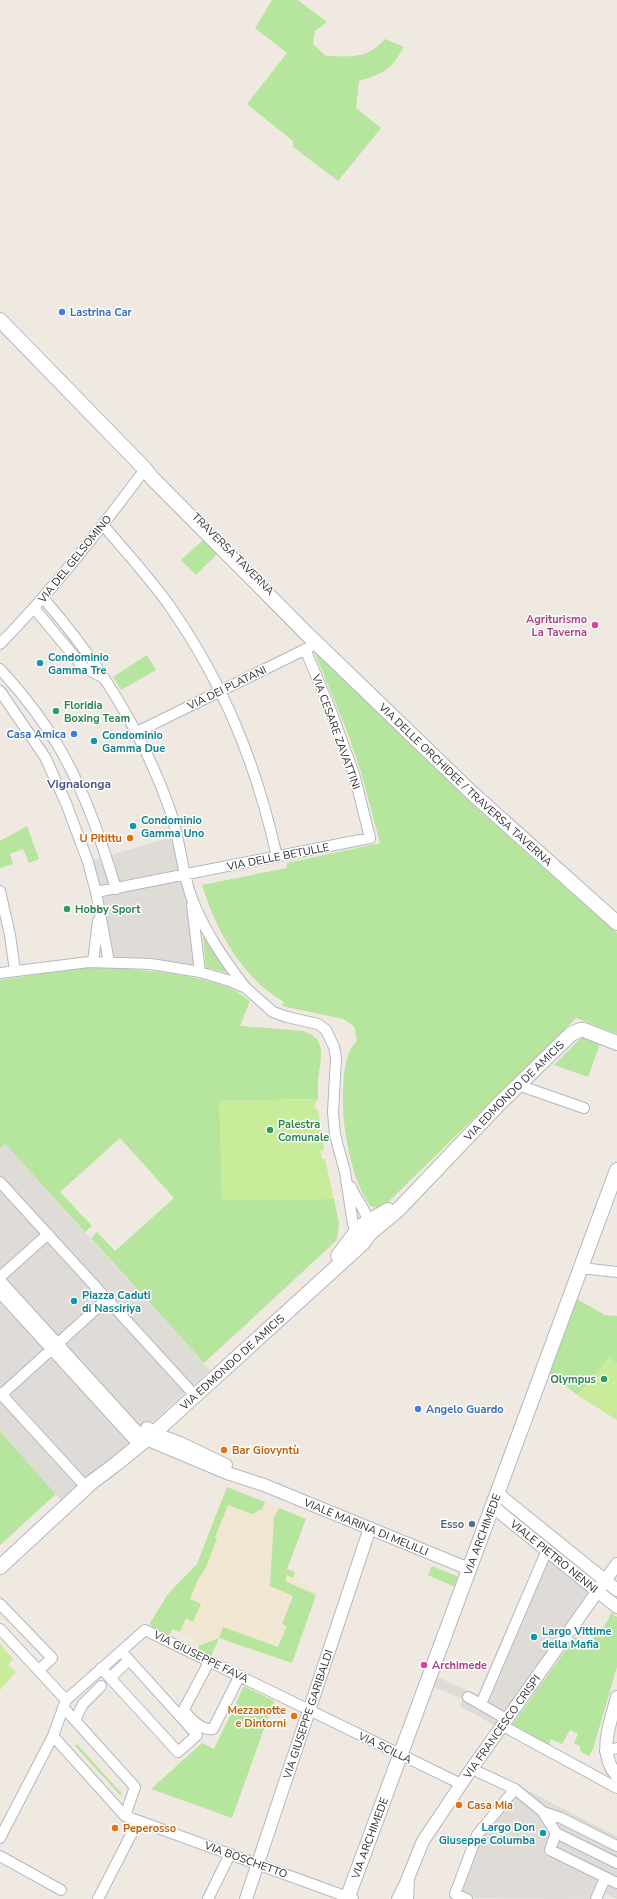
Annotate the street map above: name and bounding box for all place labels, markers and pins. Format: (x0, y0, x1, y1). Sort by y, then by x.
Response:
place label: Lastrina Car (70, 305, 133, 320)
marker: Lastrina Car (57, 307, 67, 317)
place label: Agriturismo La Taverna (526, 612, 587, 640)
marker: Agriturismo La Taverna (590, 620, 600, 630)
place label: Condominio Gamma Tre (48, 650, 109, 678)
marker: Condominio Gamma Tre (35, 658, 45, 668)
place label: Floridia Boxing Team (64, 698, 130, 726)
marker: Floridia Boxing Team (51, 706, 61, 716)
place label: Casa Amica (7, 727, 66, 742)
place label: Condominio Gamma Due (102, 728, 165, 756)
marker: Casa Amica (69, 729, 79, 739)
marker: Condominio Gamma Due (89, 736, 99, 746)
place label: Condominio Gamma Uno (141, 813, 204, 841)
marker: Condominio Gamma Uno (128, 821, 138, 831)
place label: U Pitittu (79, 831, 122, 846)
marker: U Pitittu (125, 833, 135, 843)
place label: Hobby Sport (75, 902, 141, 917)
marker: Hobby Sport (62, 904, 72, 914)
place label: Palestra Comunale (278, 1117, 329, 1145)
marker: Palestra Comunale (265, 1125, 275, 1135)
place label: Piazza Caduti di Nassiriya (82, 1288, 151, 1316)
marker: Piazza Caduti di Nassiriya (69, 1296, 79, 1306)
place label: Olympus (550, 1372, 596, 1387)
marker: Olympus (599, 1374, 609, 1384)
place label: Angelo Guardo (426, 1402, 504, 1417)
marker: Angelo Guardo (413, 1404, 423, 1414)
place label: Bar Giovyntù (232, 1443, 299, 1458)
marker: Bar Giovyntù (219, 1445, 229, 1455)
place label: Esso (440, 1517, 464, 1532)
marker: Esso (467, 1519, 477, 1529)
place label: Largo Vittime della Mafia (542, 1624, 612, 1652)
marker: Largo Vittime della Mafia (529, 1632, 539, 1642)
place label: Archimede (432, 1658, 487, 1673)
marker: Archimede (419, 1660, 429, 1670)
place label: Mezzanotte e Dintorni (227, 1703, 286, 1731)
marker: Mezzanotte e Dintorni (289, 1711, 299, 1721)
place label: Casa Mia (467, 1798, 513, 1813)
marker: Casa Mia (454, 1800, 464, 1810)
place label: Largo Don Giuseppe Columba (439, 1820, 535, 1848)
place label: Peperosso (123, 1821, 176, 1836)
marker: Peperosso (110, 1823, 120, 1833)
marker: Largo Don Giuseppe Columba (538, 1828, 548, 1838)

